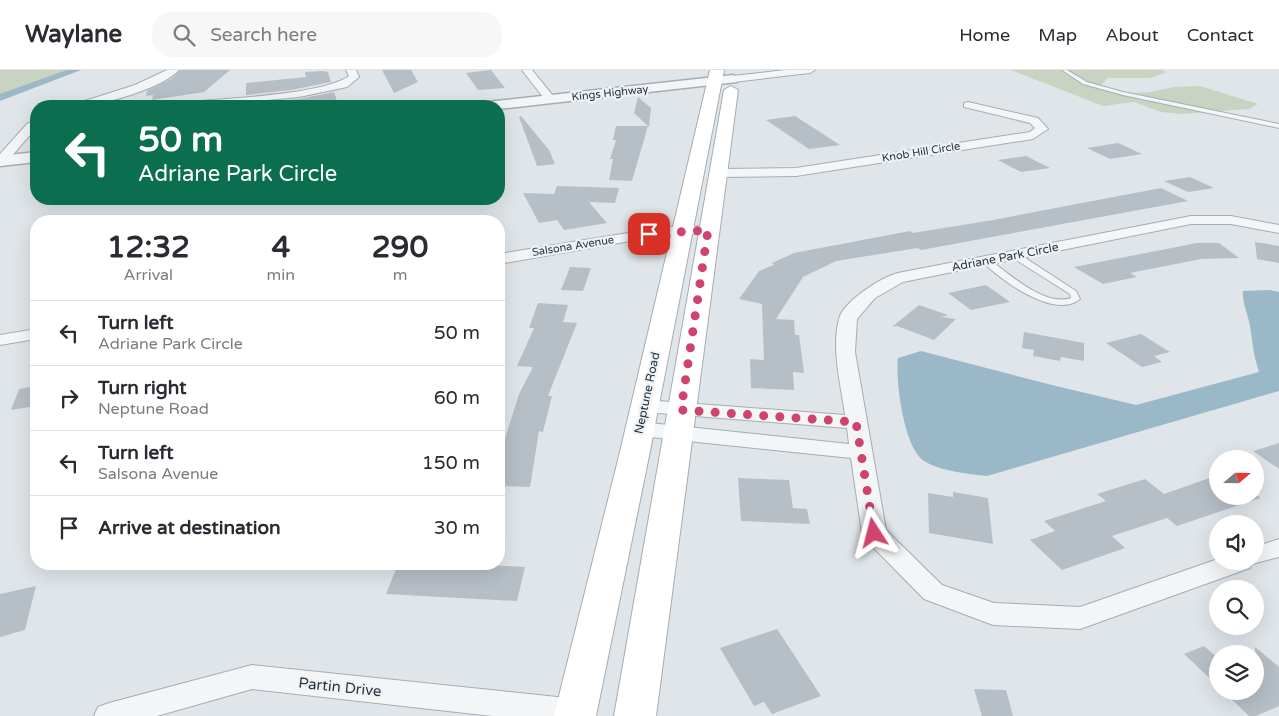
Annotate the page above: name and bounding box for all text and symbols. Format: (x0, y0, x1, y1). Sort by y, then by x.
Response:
search box (152, 12, 502, 57)
text: Waylane (25, 20, 122, 49)
icon: search (170, 21, 198, 49)
text: Search here (210, 24, 317, 46)
text: Home (959, 24, 1010, 46)
text: Map (1038, 24, 1077, 46)
text: About (1105, 24, 1159, 46)
text: Contact (1187, 24, 1254, 46)
street label: Kings Highway (571, 83, 649, 103)
text: 50 m (138, 119, 223, 161)
icon: left (55, 120, 120, 185)
street label: Knob Hill Circle (881, 139, 961, 165)
text: Adriane Park Circle (138, 161, 337, 187)
pin (628, 213, 670, 255)
icon: arrive (635, 220, 663, 248)
text: 12:32 (107, 229, 190, 266)
text: 4 (271, 229, 290, 266)
text: 290 (372, 229, 428, 266)
street label: Salsona Avenue (531, 233, 615, 259)
street label: Adriane Park Circle (950, 240, 1060, 274)
text: Arrival (124, 265, 173, 285)
text: min (267, 265, 295, 285)
text: m (393, 265, 407, 285)
text: Turn left (98, 312, 174, 334)
icon: left (55, 319, 83, 347)
text: 50 m (434, 322, 480, 344)
text: Adriane Park Circle (98, 334, 243, 354)
street label: Neptune Road (632, 351, 662, 435)
text: Turn right (98, 377, 186, 399)
icon: right (55, 384, 83, 412)
text: 60 m (434, 387, 480, 409)
text: Neptune Road (98, 399, 209, 419)
text: Turn left (98, 442, 174, 464)
icon: left (55, 449, 83, 477)
north arrow (1209, 450, 1264, 505)
map controls (1209, 450, 1264, 700)
text: 150 m (422, 452, 480, 474)
text: Salsona Avenue (98, 464, 218, 484)
position arrow (847, 506, 899, 558)
icon: arrive (55, 514, 83, 542)
button: sound (1209, 515, 1264, 570)
text: Arrive at destination (98, 517, 281, 539)
text: 30 m (434, 517, 480, 539)
button: search (1209, 580, 1264, 635)
button: layers (1209, 645, 1264, 700)
street label: Partin Drive (298, 674, 382, 700)

